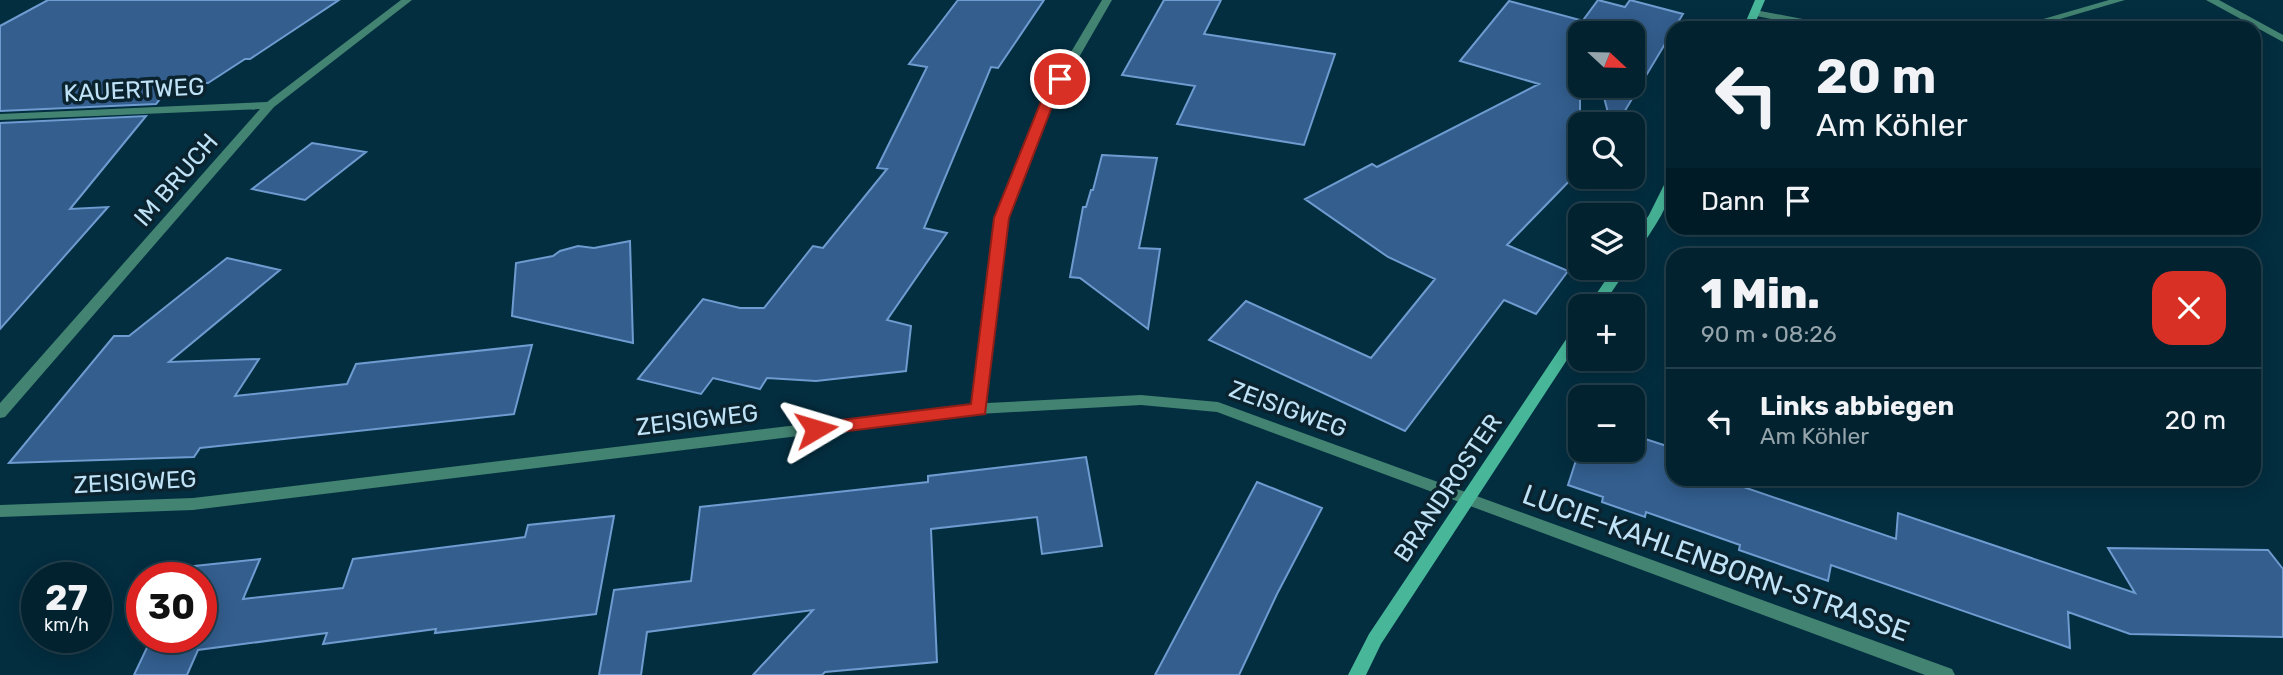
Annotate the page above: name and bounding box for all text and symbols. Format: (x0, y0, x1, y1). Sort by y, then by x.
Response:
north arrow (1568, 21, 1645, 98)
map controls (1568, 21, 1645, 462)
text: 20 m (1816, 47, 1937, 105)
pin (1030, 49, 1090, 109)
icon: left (1701, 49, 1792, 140)
icon: arrive (1041, 60, 1079, 98)
street label: KAUERTWEG (63, 72, 205, 108)
text: Am Köhler (1816, 106, 1968, 144)
button: search (1568, 112, 1645, 189)
street label: IM BRUCH (128, 128, 224, 232)
icon: arrive (1779, 182, 1817, 220)
text: Dann (1701, 186, 1765, 217)
button: layers (1568, 203, 1645, 280)
text: 1 Min. (1701, 269, 1820, 319)
button: close (2152, 271, 2226, 345)
button: + (1568, 294, 1645, 371)
text: 90 m · 08:26 (1701, 320, 1837, 348)
street label: ZEISIGWEG (1225, 375, 1351, 443)
button: − (1568, 385, 1645, 462)
text: Links abbiegen (1760, 391, 1954, 422)
position arrow (779, 392, 853, 466)
street label: ZEISIGWEG (634, 399, 760, 441)
icon: left (1701, 402, 1739, 440)
text: 20 m (2165, 405, 2226, 436)
street label: BRANDROSTER (1388, 409, 1508, 567)
text: Am Köhler (1760, 422, 1869, 450)
street label: ZEISIGWEG (73, 465, 197, 499)
street label: LUCIE-KAHLENBORN-STRASSE (1518, 478, 1914, 648)
speed limit sign: 30 (126, 562, 217, 653)
text: 27 (45, 577, 88, 619)
text: km/h (44, 614, 89, 636)

